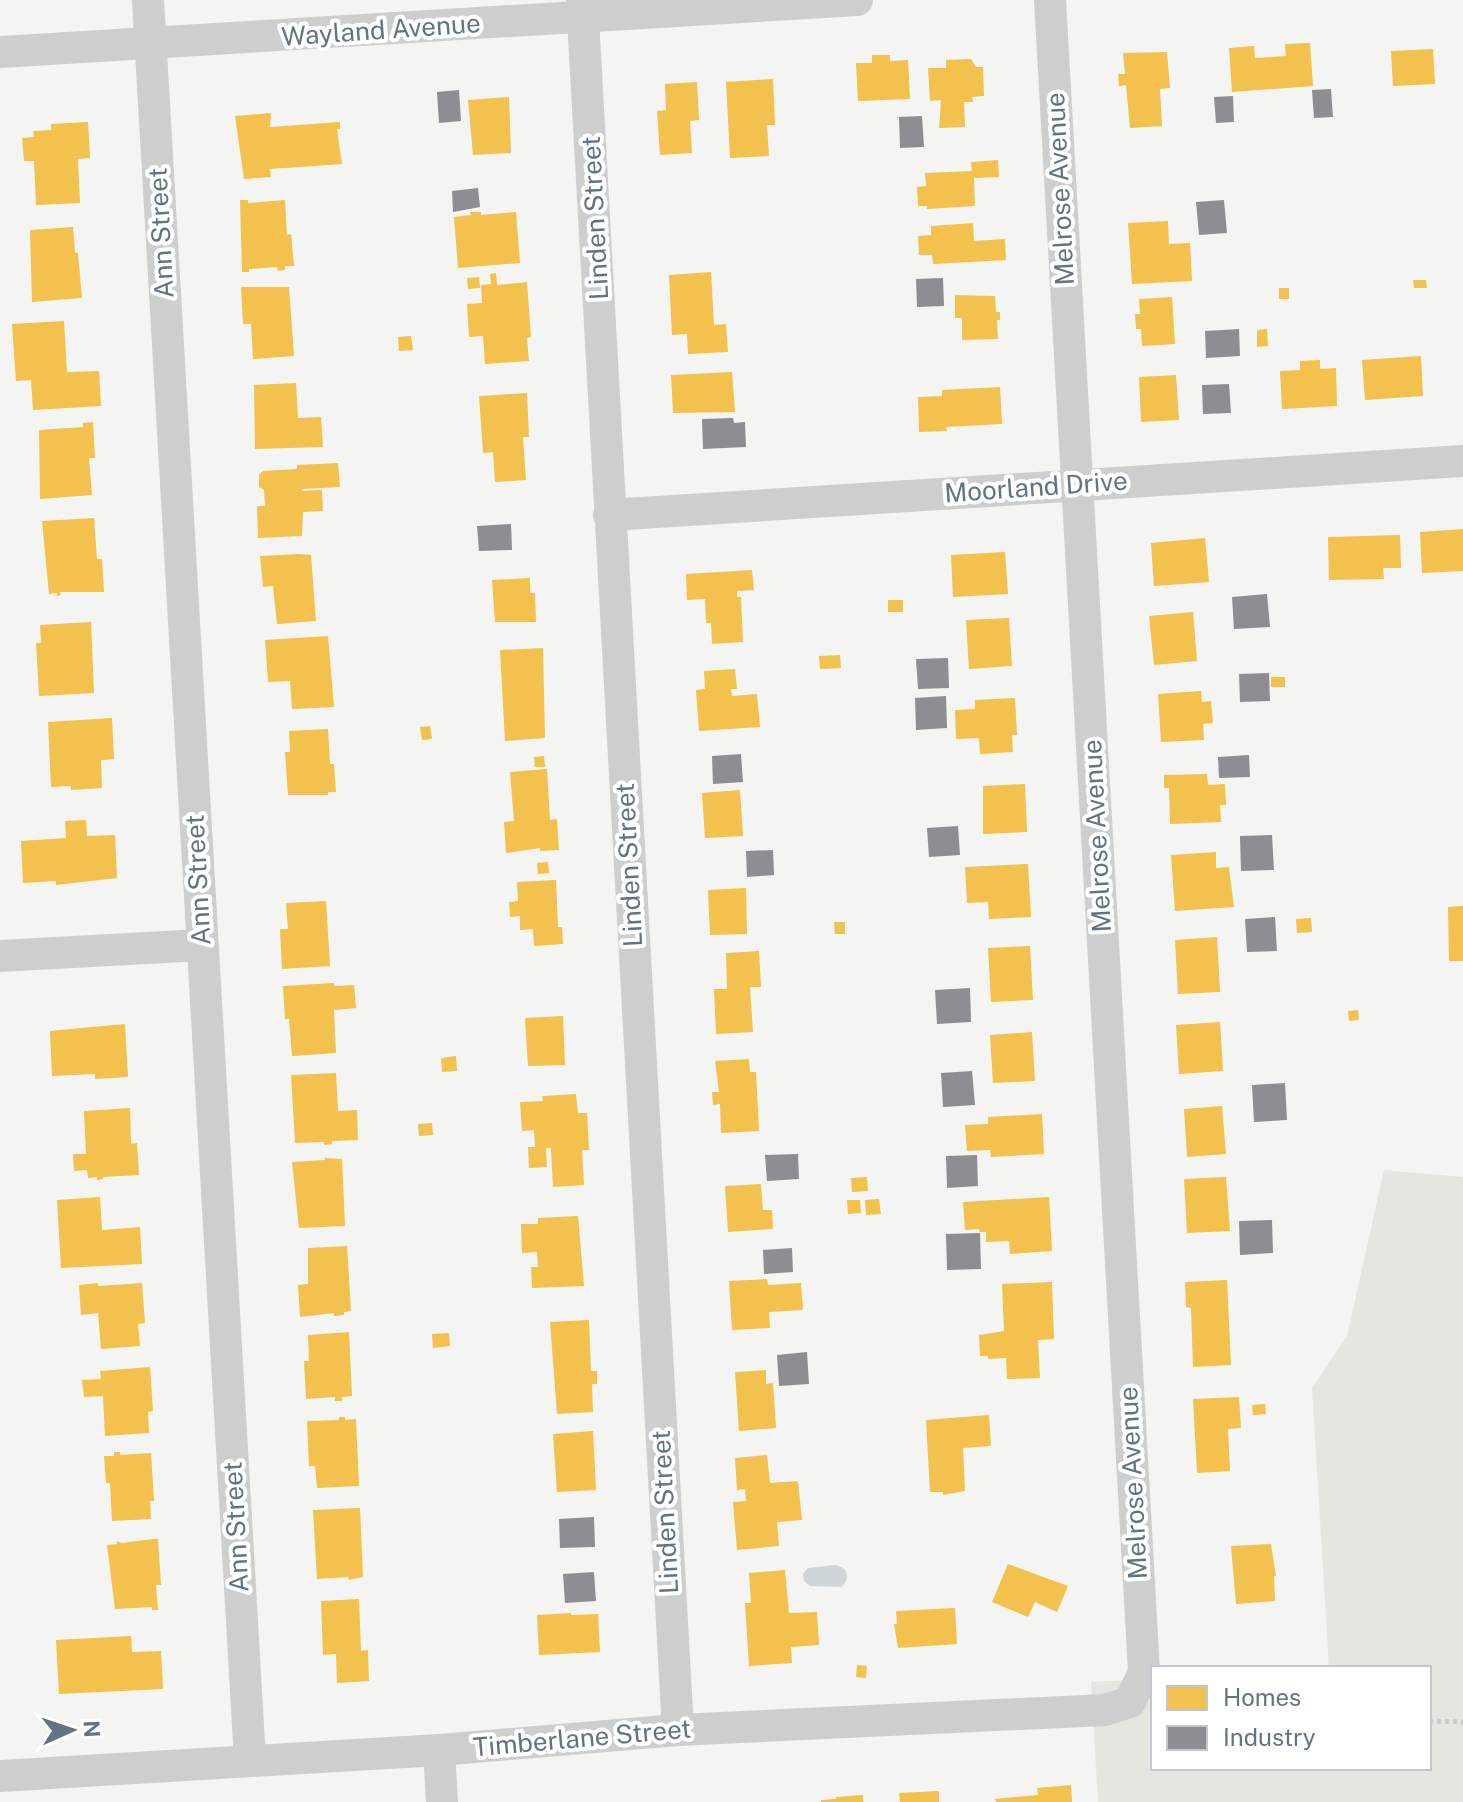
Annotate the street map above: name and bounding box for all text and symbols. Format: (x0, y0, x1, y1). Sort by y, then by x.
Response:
street label: Wayland Avenue (280, 7, 482, 52)
street label: Melrose Avenue (1039, 92, 1080, 286)
street label: Linden Street (575, 135, 614, 301)
street label: Ann Street (142, 167, 179, 299)
street label: Moorland Drive (943, 465, 1129, 508)
street label: Melrose Avenue (1076, 739, 1117, 933)
street label: Linden Street (609, 782, 648, 948)
street label: Ann Street (179, 814, 216, 946)
street label: Melrose Avenue (1112, 1386, 1153, 1580)
street label: Linden Street (645, 1429, 684, 1595)
street label: Ann Street (217, 1461, 254, 1593)
legend (1151, 1666, 1431, 1770)
text: Homes (1223, 1683, 1301, 1711)
north arrow (32, 1690, 112, 1770)
street label: Timberlane Street (472, 1713, 692, 1762)
text: N (79, 1720, 105, 1738)
text: Industry (1223, 1723, 1316, 1751)

